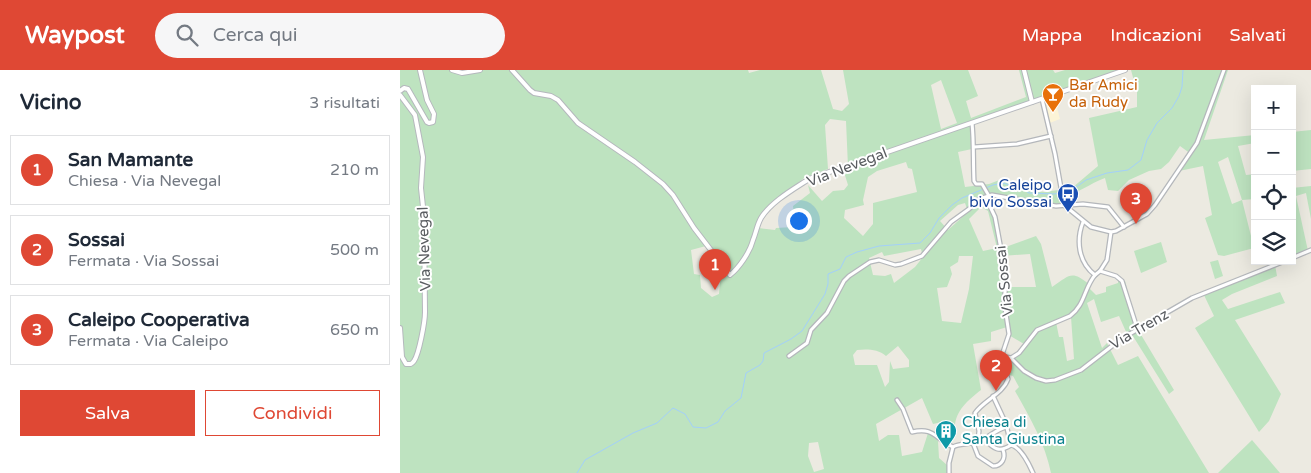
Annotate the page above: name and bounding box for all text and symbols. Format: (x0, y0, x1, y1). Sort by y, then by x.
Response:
search box (155, 13, 505, 58)
text: Waypost (25, 21, 125, 50)
icon: search (173, 21, 201, 49)
text: Cerca qui (213, 24, 297, 46)
text: Mappa (1022, 24, 1082, 46)
text: Indicazioni (1110, 24, 1202, 46)
text: Salvati (1230, 24, 1286, 46)
place label: Bar Amici da Rudy (1069, 76, 1138, 111)
bar icon: Bar Amici da Rudy (1041, 82, 1065, 113)
map controls (1251, 85, 1296, 265)
button: + (1251, 85, 1296, 130)
text: Vicino (20, 90, 82, 115)
text: 3 risultati (309, 93, 380, 113)
button: − (1251, 130, 1296, 175)
street label: Via Nevegal (804, 143, 890, 191)
text: San Mamante (68, 149, 193, 171)
text: 1 (32, 160, 42, 180)
text: 210 m (330, 160, 379, 180)
text: Chiesa · Via Nevegal (68, 171, 221, 191)
button: locate (1251, 175, 1296, 220)
place label: Caleipo bivio Sossai (969, 176, 1052, 211)
bus stop icon: Caleipo bivio Sossai (1056, 182, 1080, 213)
pin: 3 (1120, 183, 1152, 224)
street label: Via Nevegal (414, 206, 434, 292)
your location (786, 208, 812, 234)
button: layers (1251, 220, 1296, 265)
text: Sossai (68, 229, 125, 251)
text: 2 (32, 240, 42, 260)
text: 500 m (330, 240, 379, 260)
street label: Via Sossai (991, 245, 1017, 317)
pin: 1 (699, 249, 731, 290)
text: Fermata · Via Sossai (68, 251, 219, 271)
street label: Via Trenz (1106, 305, 1172, 353)
text: Caleipo Cooperativa (68, 309, 250, 331)
text: 3 (32, 320, 42, 340)
text: 650 m (330, 320, 379, 340)
text: Fermata · Via Caleipo (68, 331, 228, 351)
pin: 2 (980, 350, 1012, 391)
button: Salva (20, 390, 195, 436)
button: Condividi (205, 390, 380, 436)
place label: Chiesa di Santa Giustina (962, 413, 1065, 448)
building icon: Chiesa di Santa Giustina (934, 419, 958, 450)

